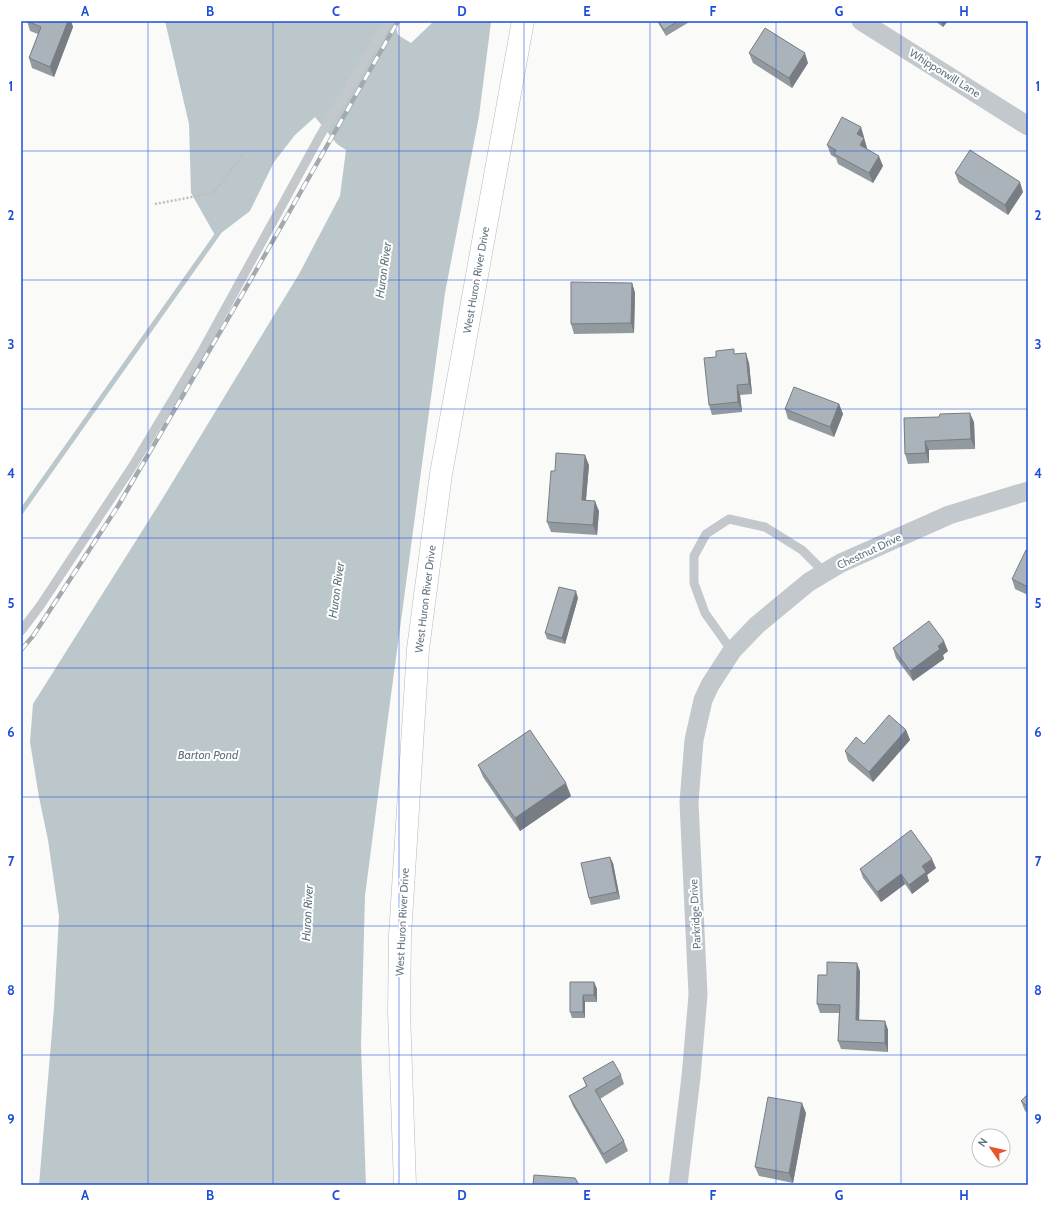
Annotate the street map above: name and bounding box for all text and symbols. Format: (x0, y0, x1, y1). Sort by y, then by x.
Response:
text: A (81, 3, 90, 19)
text: B (206, 3, 214, 19)
text: C (332, 3, 340, 19)
text: D (457, 3, 467, 19)
text: E (583, 3, 591, 19)
text: F (710, 3, 717, 19)
text: G (835, 3, 844, 19)
text: H (959, 3, 969, 19)
street label: Whipporwill Lane (907, 46, 983, 101)
text: 1 (9, 78, 13, 94)
text: 1 (1036, 78, 1040, 94)
text: 2 (8, 207, 15, 223)
text: 2 (1035, 207, 1042, 223)
street label: West Huron River Drive (460, 225, 492, 335)
water label: Huron River (372, 240, 395, 299)
text: 3 (7, 336, 15, 352)
text: 3 (1034, 336, 1042, 352)
text: 4 (7, 465, 15, 481)
text: 4 (1034, 465, 1042, 481)
street label: Chestnut Drive (835, 530, 904, 572)
street label: West Huron River Drive (411, 544, 439, 654)
water label: Huron River (325, 560, 348, 619)
text: 5 (8, 595, 15, 611)
text: 5 (1035, 595, 1042, 611)
text: 6 (7, 724, 15, 740)
text: 6 (1034, 724, 1042, 740)
water label: Barton Pond (178, 747, 239, 762)
text: 7 (8, 853, 15, 869)
text: 7 (1035, 853, 1042, 869)
street label: West Huron River Drive (392, 867, 412, 976)
street label: Parkridge Drive (686, 878, 704, 949)
water label: Huron River (298, 883, 316, 941)
text: 8 (7, 982, 15, 998)
text: 8 (1034, 982, 1042, 998)
text: 9 (7, 1111, 15, 1127)
text: 9 (1034, 1111, 1042, 1127)
north arrow (971, 1128, 1011, 1168)
text: N (975, 1135, 991, 1150)
text: A (81, 1187, 90, 1203)
text: B (206, 1187, 214, 1203)
text: C (332, 1187, 340, 1203)
text: D (457, 1187, 467, 1203)
text: E (583, 1187, 591, 1203)
text: F (710, 1187, 717, 1203)
text: G (835, 1187, 844, 1203)
text: H (959, 1187, 969, 1203)

